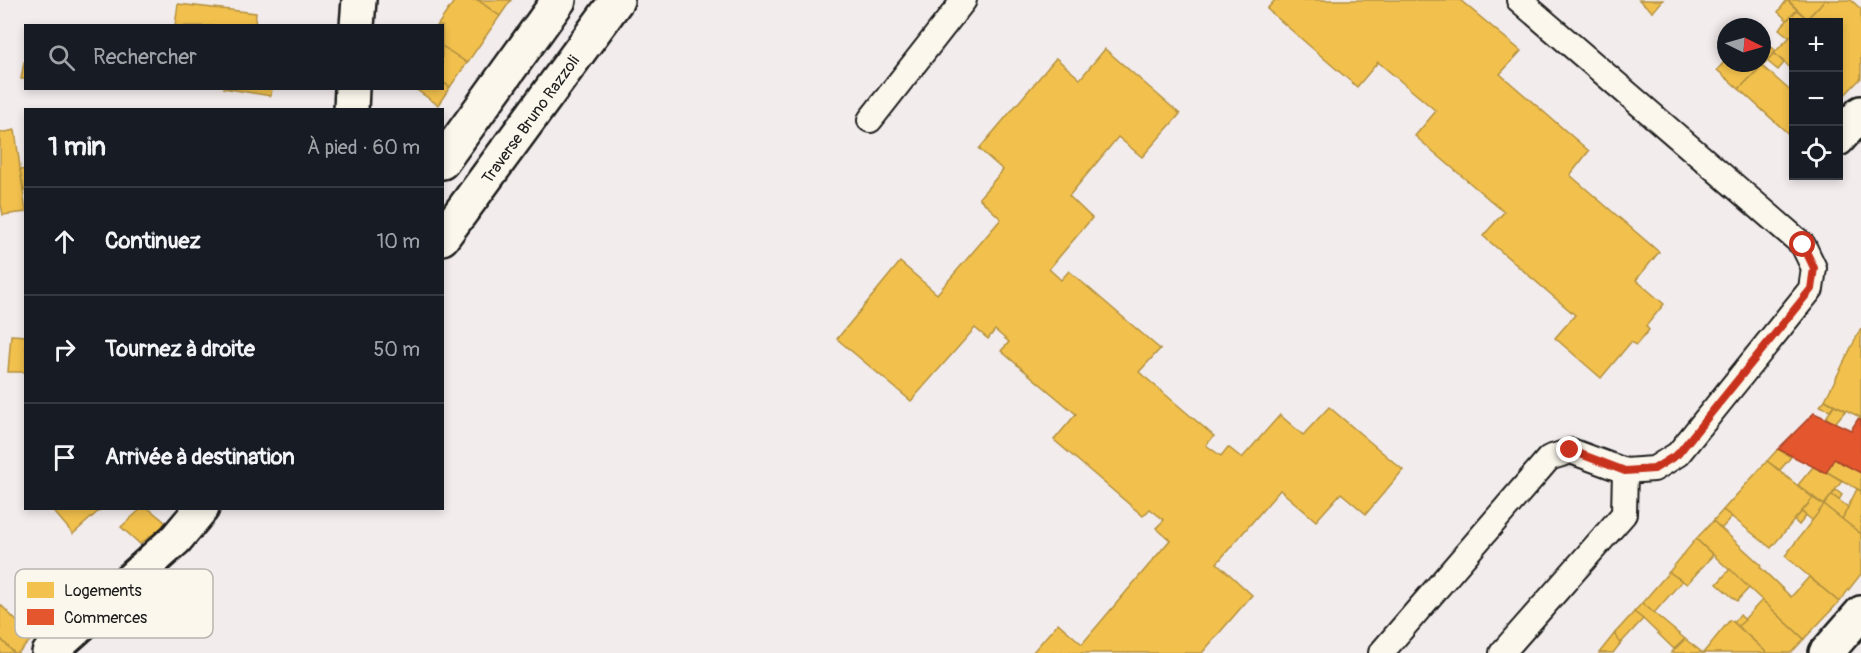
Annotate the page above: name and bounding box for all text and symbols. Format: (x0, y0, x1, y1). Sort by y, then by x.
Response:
north arrow (1717, 18, 1771, 72)
map controls (1789, 18, 1843, 180)
button: + (1789, 18, 1843, 72)
search box (24, 24, 444, 90)
icon: search (45, 41, 78, 74)
text: Rechercher (93, 43, 197, 71)
street label: Traverse Bruno Razzoli (478, 51, 584, 188)
button: − (1789, 72, 1843, 126)
button: locate (1789, 126, 1843, 180)
text: 1 min (48, 131, 106, 163)
text: À pied · 60 m (307, 135, 420, 160)
icon: ahead (48, 225, 81, 258)
text: Continuez (105, 227, 201, 255)
text: 10 m (376, 229, 420, 254)
route start (1789, 231, 1815, 257)
icon: right (48, 333, 81, 366)
text: Tournez à droite (105, 335, 255, 363)
text: 50 m (373, 337, 420, 362)
route end (1556, 436, 1582, 462)
icon: arrive (48, 441, 81, 474)
text: Arrivée à destination (105, 443, 295, 471)
legend (15, 569, 213, 638)
text: Logements (64, 581, 142, 601)
text: Commerces (64, 608, 147, 628)

